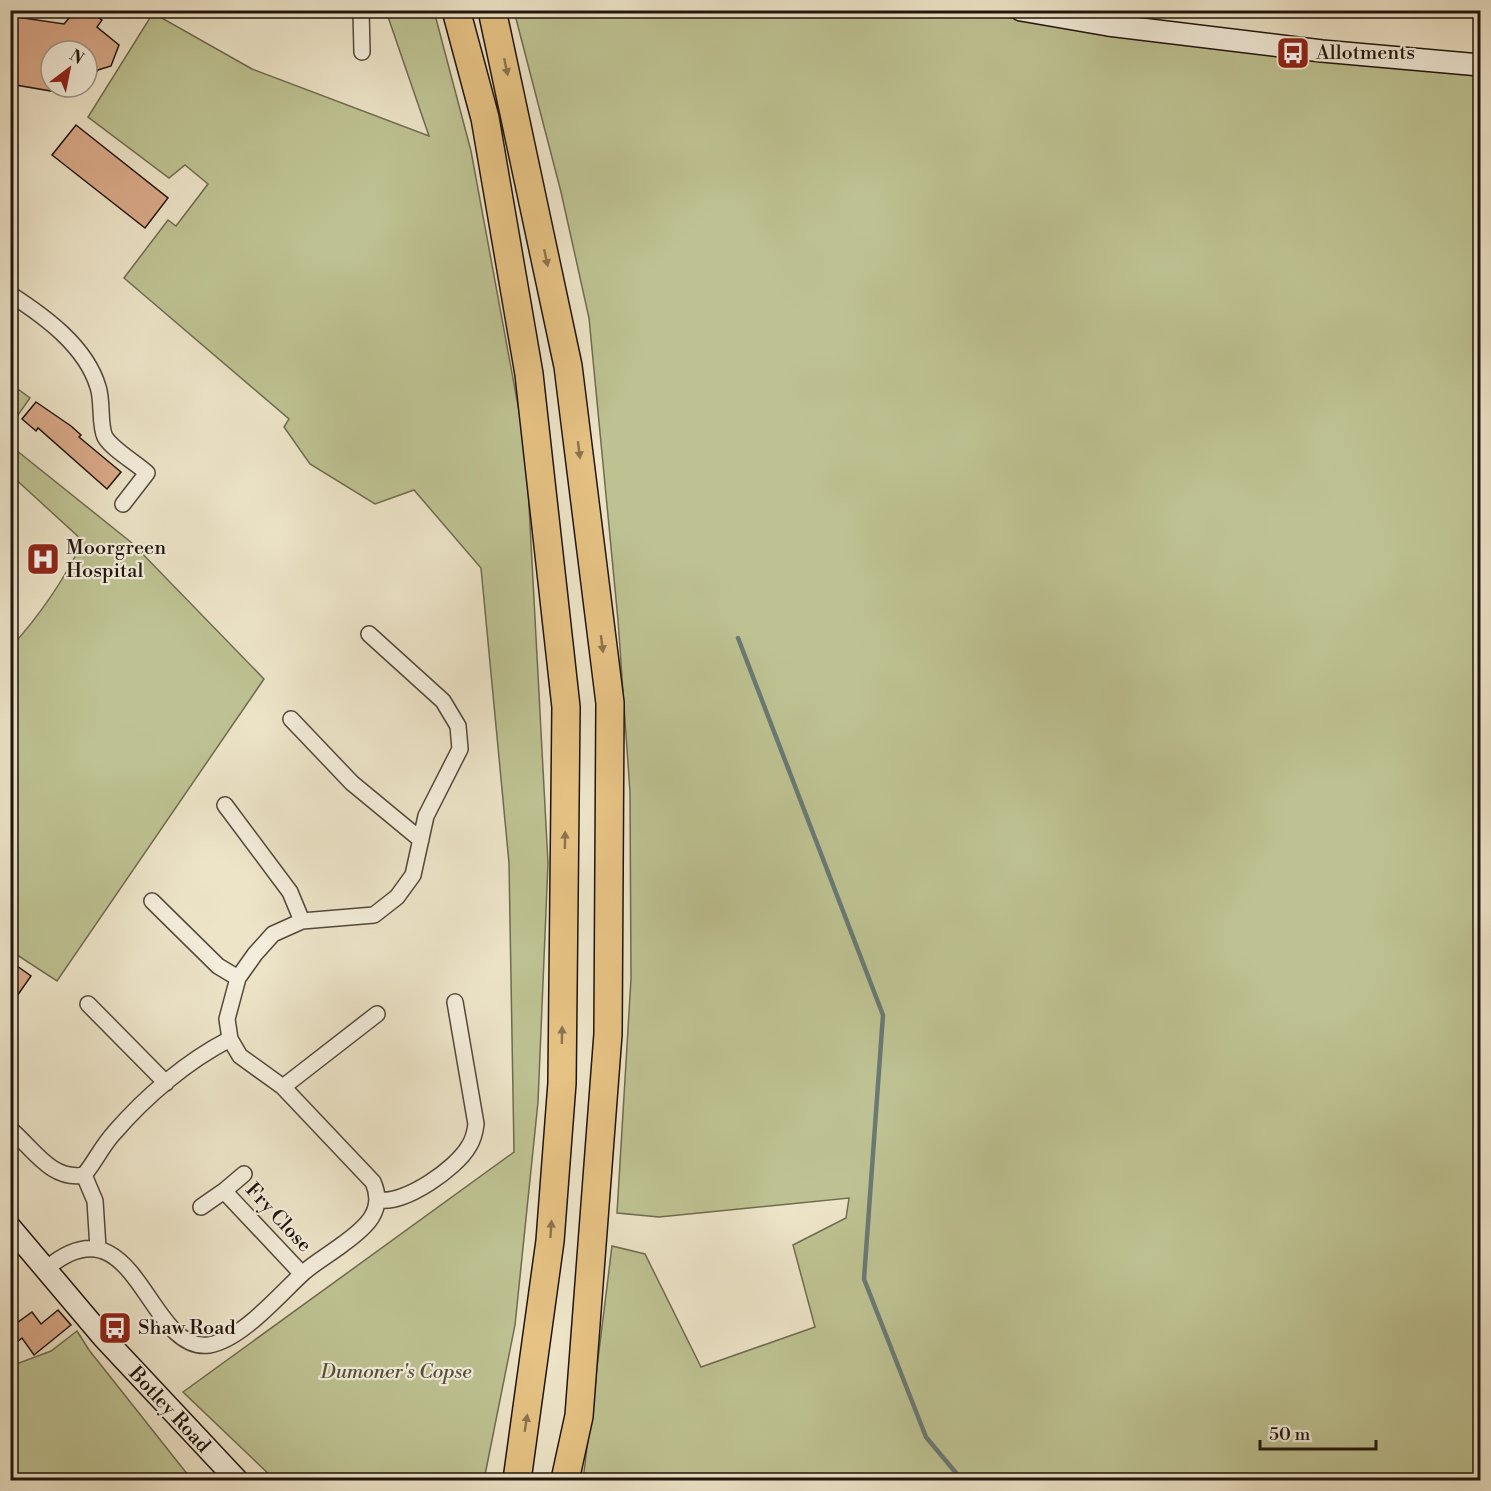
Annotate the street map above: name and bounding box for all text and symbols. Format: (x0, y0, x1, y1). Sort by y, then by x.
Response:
bus stop icon: Allotments (1275, 35, 1311, 71)
north arrow (39, 39, 99, 99)
place label: Allotments (1315, 41, 1415, 66)
text: N (66, 45, 87, 69)
one-way arrow (502, 58, 511, 77)
one-way arrow (542, 249, 551, 268)
one-way arrow (574, 441, 583, 460)
place label: Moorgreen Hospital (66, 536, 166, 584)
hospital icon: Moorgreen Hospital (25, 541, 61, 577)
one-way arrow (598, 634, 607, 653)
one-way arrow (560, 830, 570, 849)
one-way arrow (558, 1025, 567, 1044)
street label: Fry Close (240, 1178, 316, 1258)
one-way arrow (547, 1220, 556, 1239)
bus stop icon: Shaw Road (97, 1310, 133, 1346)
place label: Shaw Road (138, 1316, 236, 1341)
park label: Dumoner's Copse (319, 1360, 472, 1385)
street label: Botley Road (122, 1361, 216, 1459)
one-way arrow (522, 1413, 531, 1432)
scale bar (1260, 1413, 1376, 1451)
text: 50 m (1269, 1423, 1311, 1446)

